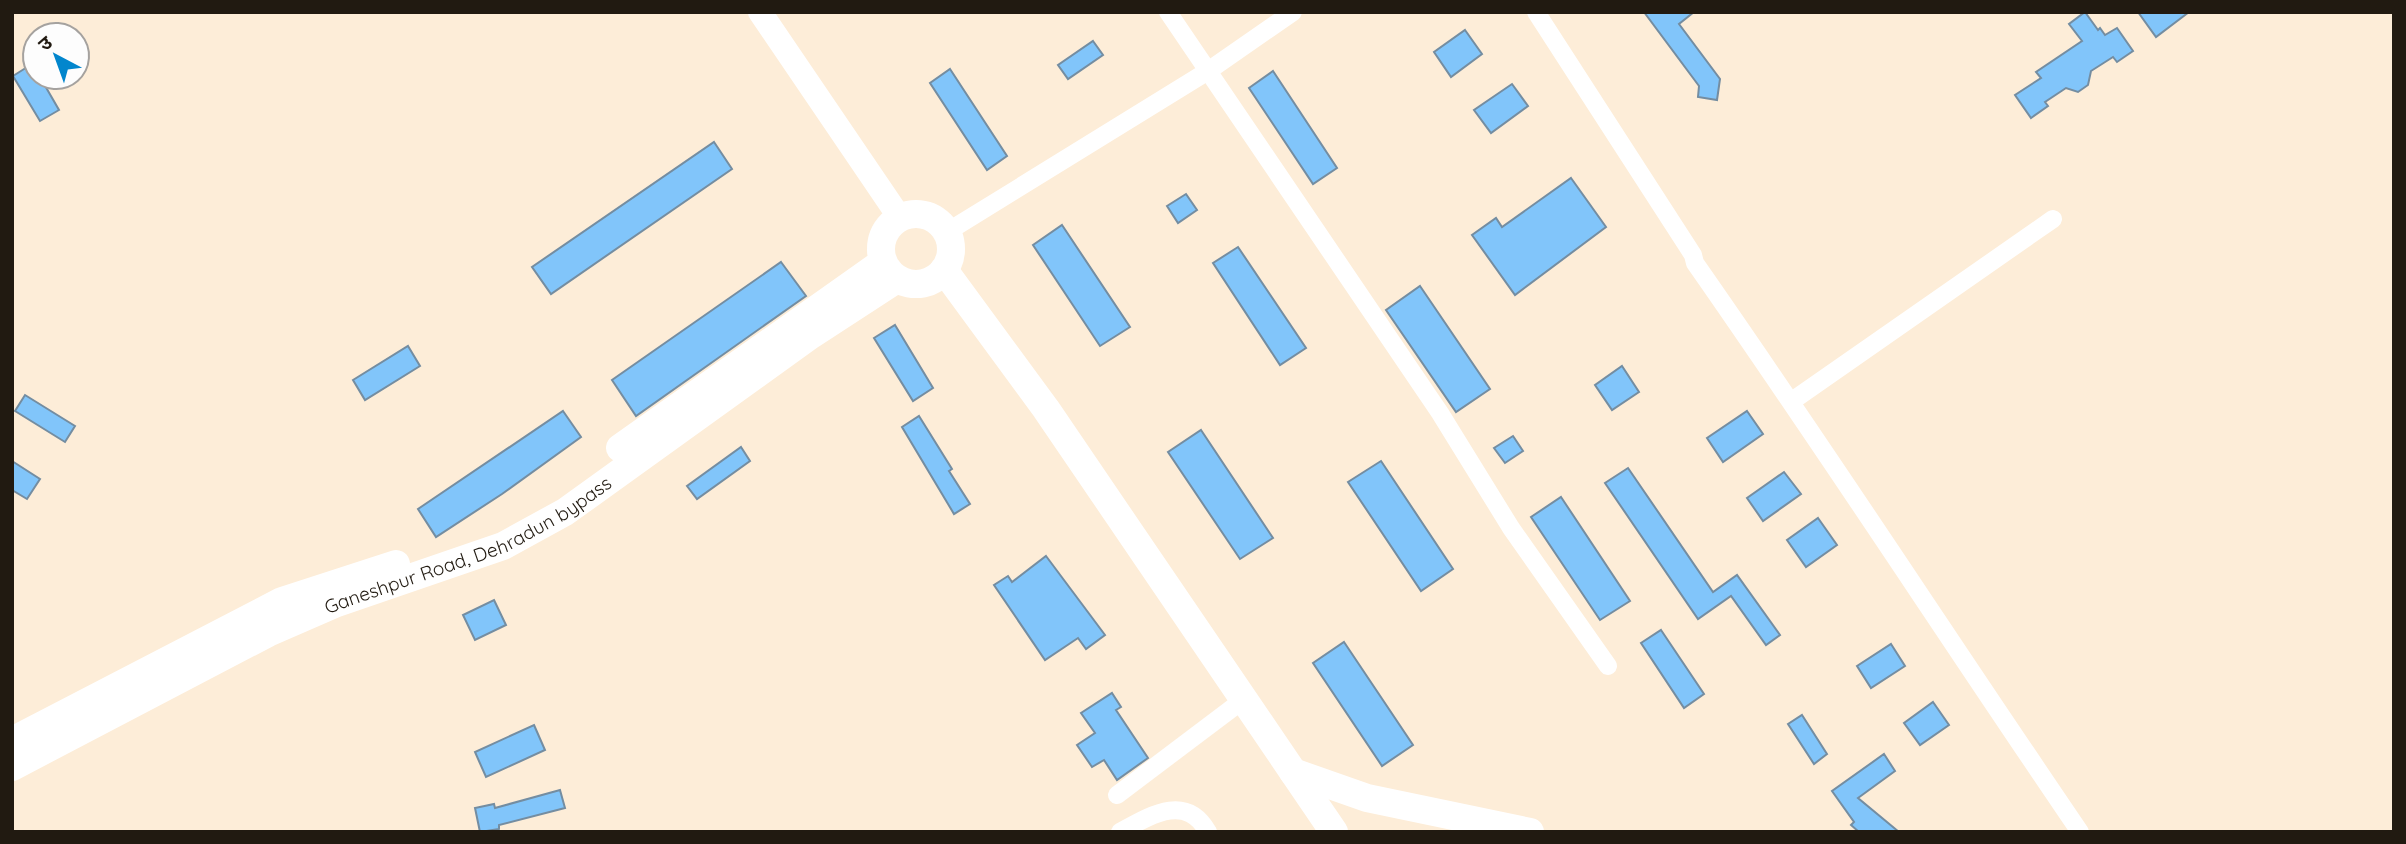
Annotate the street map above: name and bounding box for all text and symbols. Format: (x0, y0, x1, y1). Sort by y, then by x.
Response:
north arrow (21, 21, 91, 91)
text: उ (33, 30, 58, 56)
street label: Ganeshpur Road, Dehradun bypass (320, 471, 616, 619)

